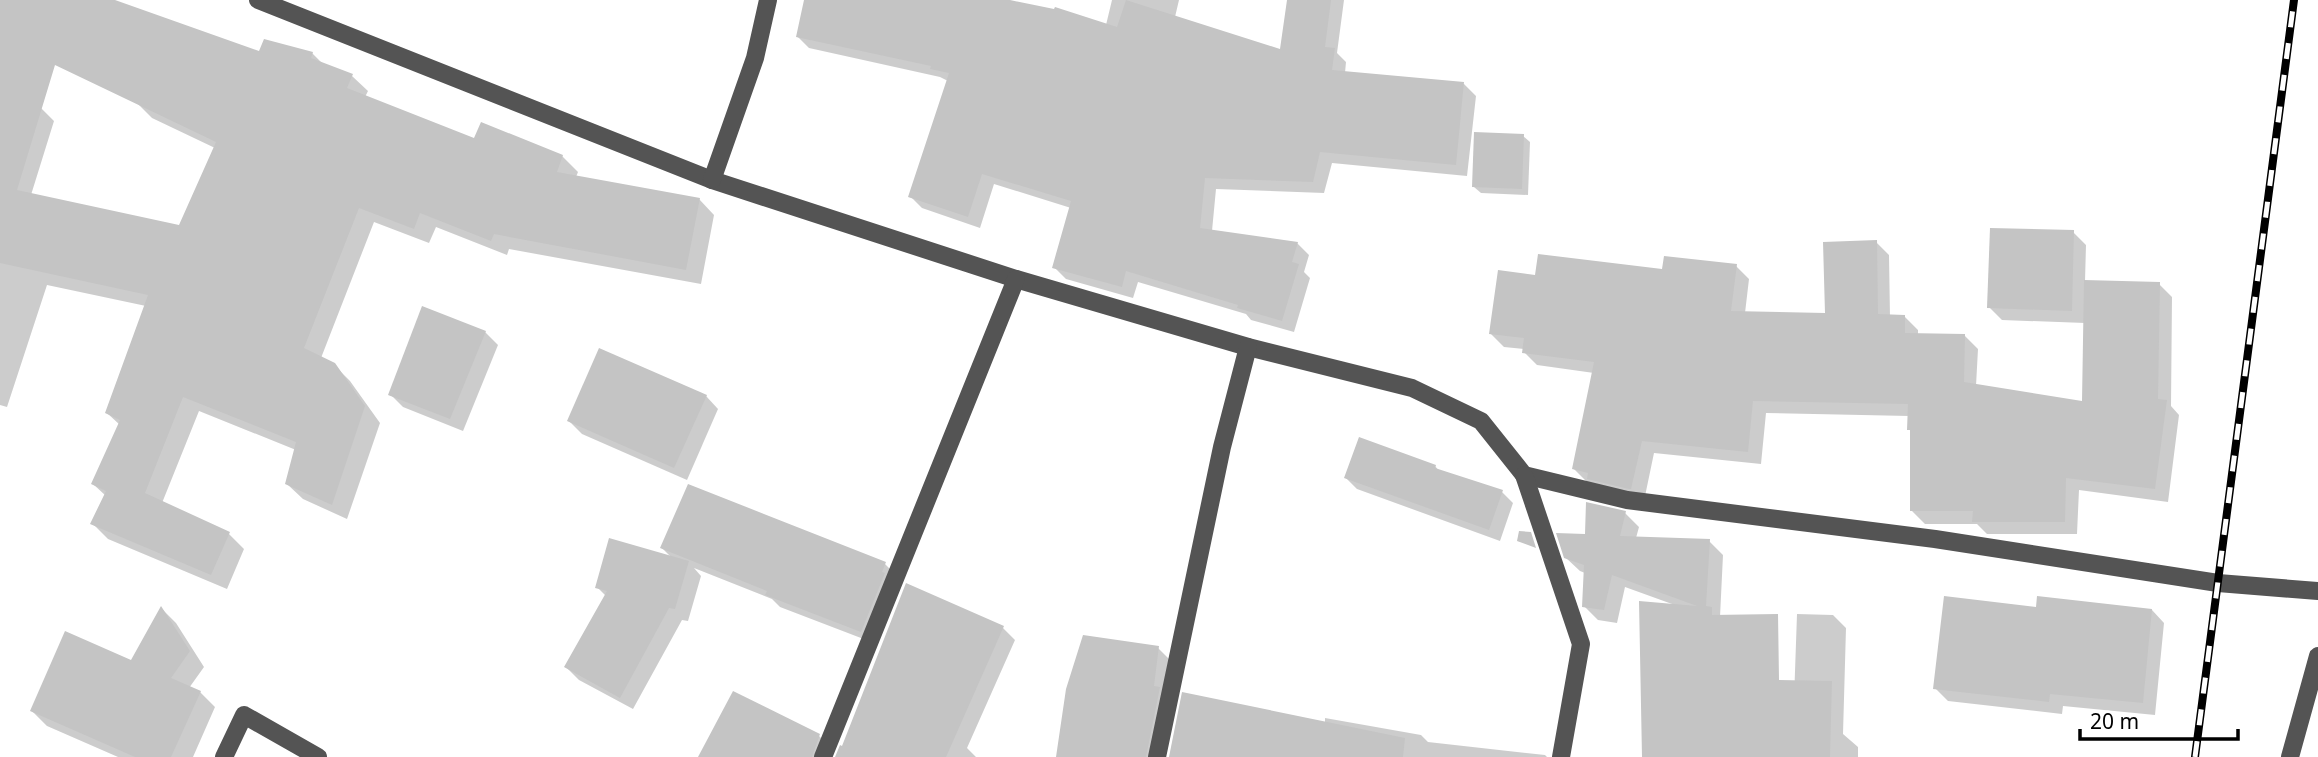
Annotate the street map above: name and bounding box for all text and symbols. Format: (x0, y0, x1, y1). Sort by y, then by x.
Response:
scale bar (2080, 698, 2238, 742)
text: 20 m (2090, 707, 2139, 735)

